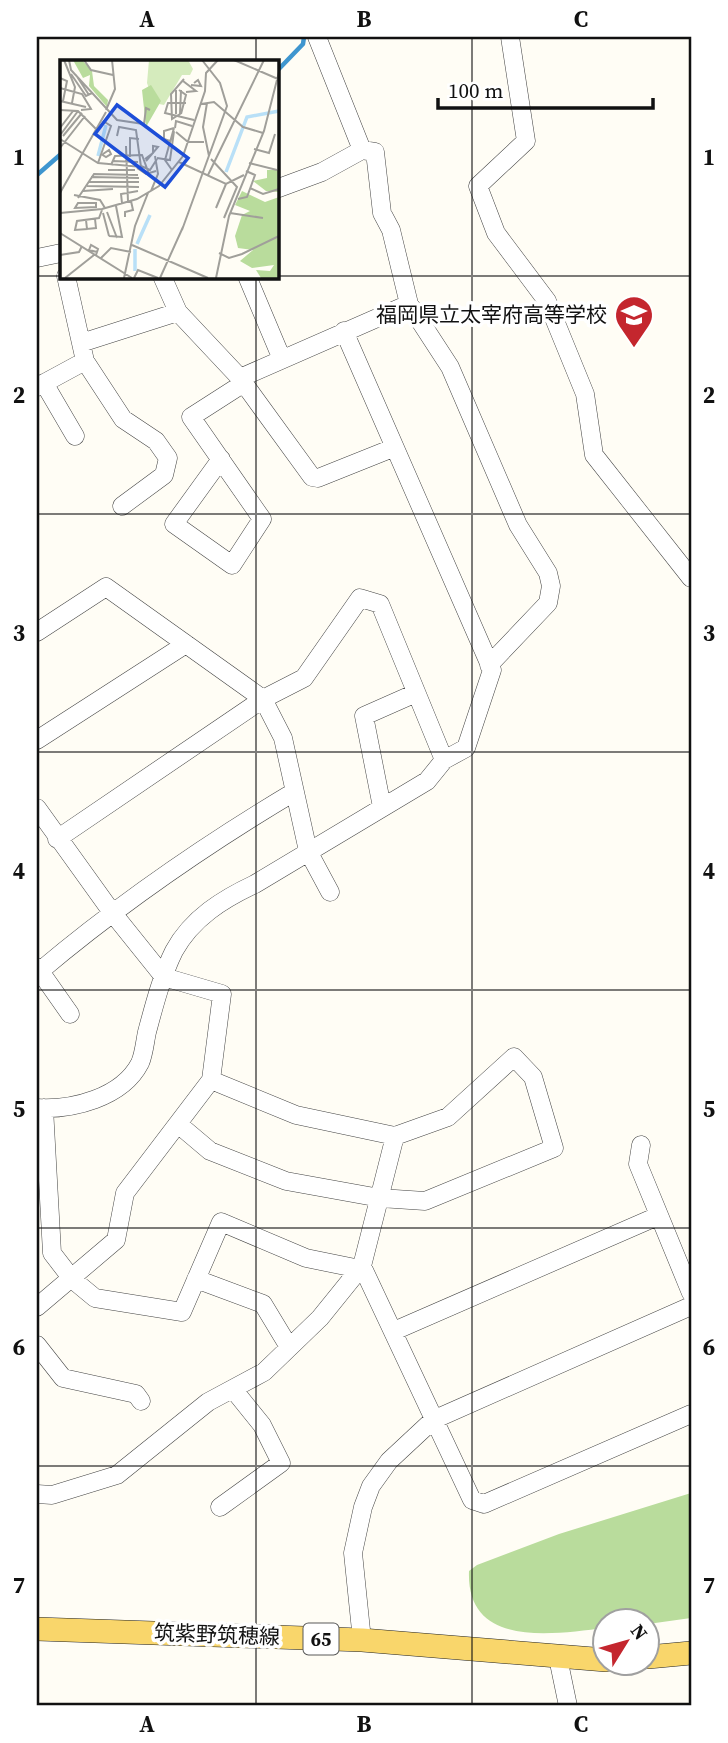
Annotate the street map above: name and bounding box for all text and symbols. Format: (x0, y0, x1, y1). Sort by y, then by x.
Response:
text: A (139, 3, 155, 35)
text: B (357, 3, 372, 35)
text: C (574, 3, 588, 35)
inset map (60, 60, 278, 278)
scale bar (438, 66, 653, 110)
text: 100 m (448, 76, 503, 105)
text: 1 (13, 141, 25, 173)
text: 1 (703, 141, 715, 173)
school or university icon: 福岡県立太宰府高等学校 (613, 294, 655, 349)
place label: 福岡県立太宰府高等学校 (376, 300, 607, 329)
text: 2 (13, 379, 25, 411)
text: 2 (703, 379, 715, 411)
text: 3 (13, 617, 25, 649)
text: 3 (703, 617, 715, 649)
text: 4 (13, 855, 25, 887)
text: 4 (703, 855, 715, 887)
text: 5 (13, 1093, 25, 1125)
text: 5 (703, 1093, 715, 1125)
text: 6 (13, 1331, 25, 1363)
text: 6 (703, 1331, 715, 1363)
text: 7 (13, 1569, 25, 1601)
text: 7 (703, 1569, 715, 1601)
north arrow (592, 1606, 662, 1676)
street label: 筑紫野筑穂線 (154, 1618, 280, 1651)
text: N (625, 1618, 654, 1645)
road number: 65 (304, 1624, 338, 1654)
text: A (139, 1708, 155, 1740)
text: B (357, 1708, 372, 1740)
text: C (574, 1708, 588, 1740)

